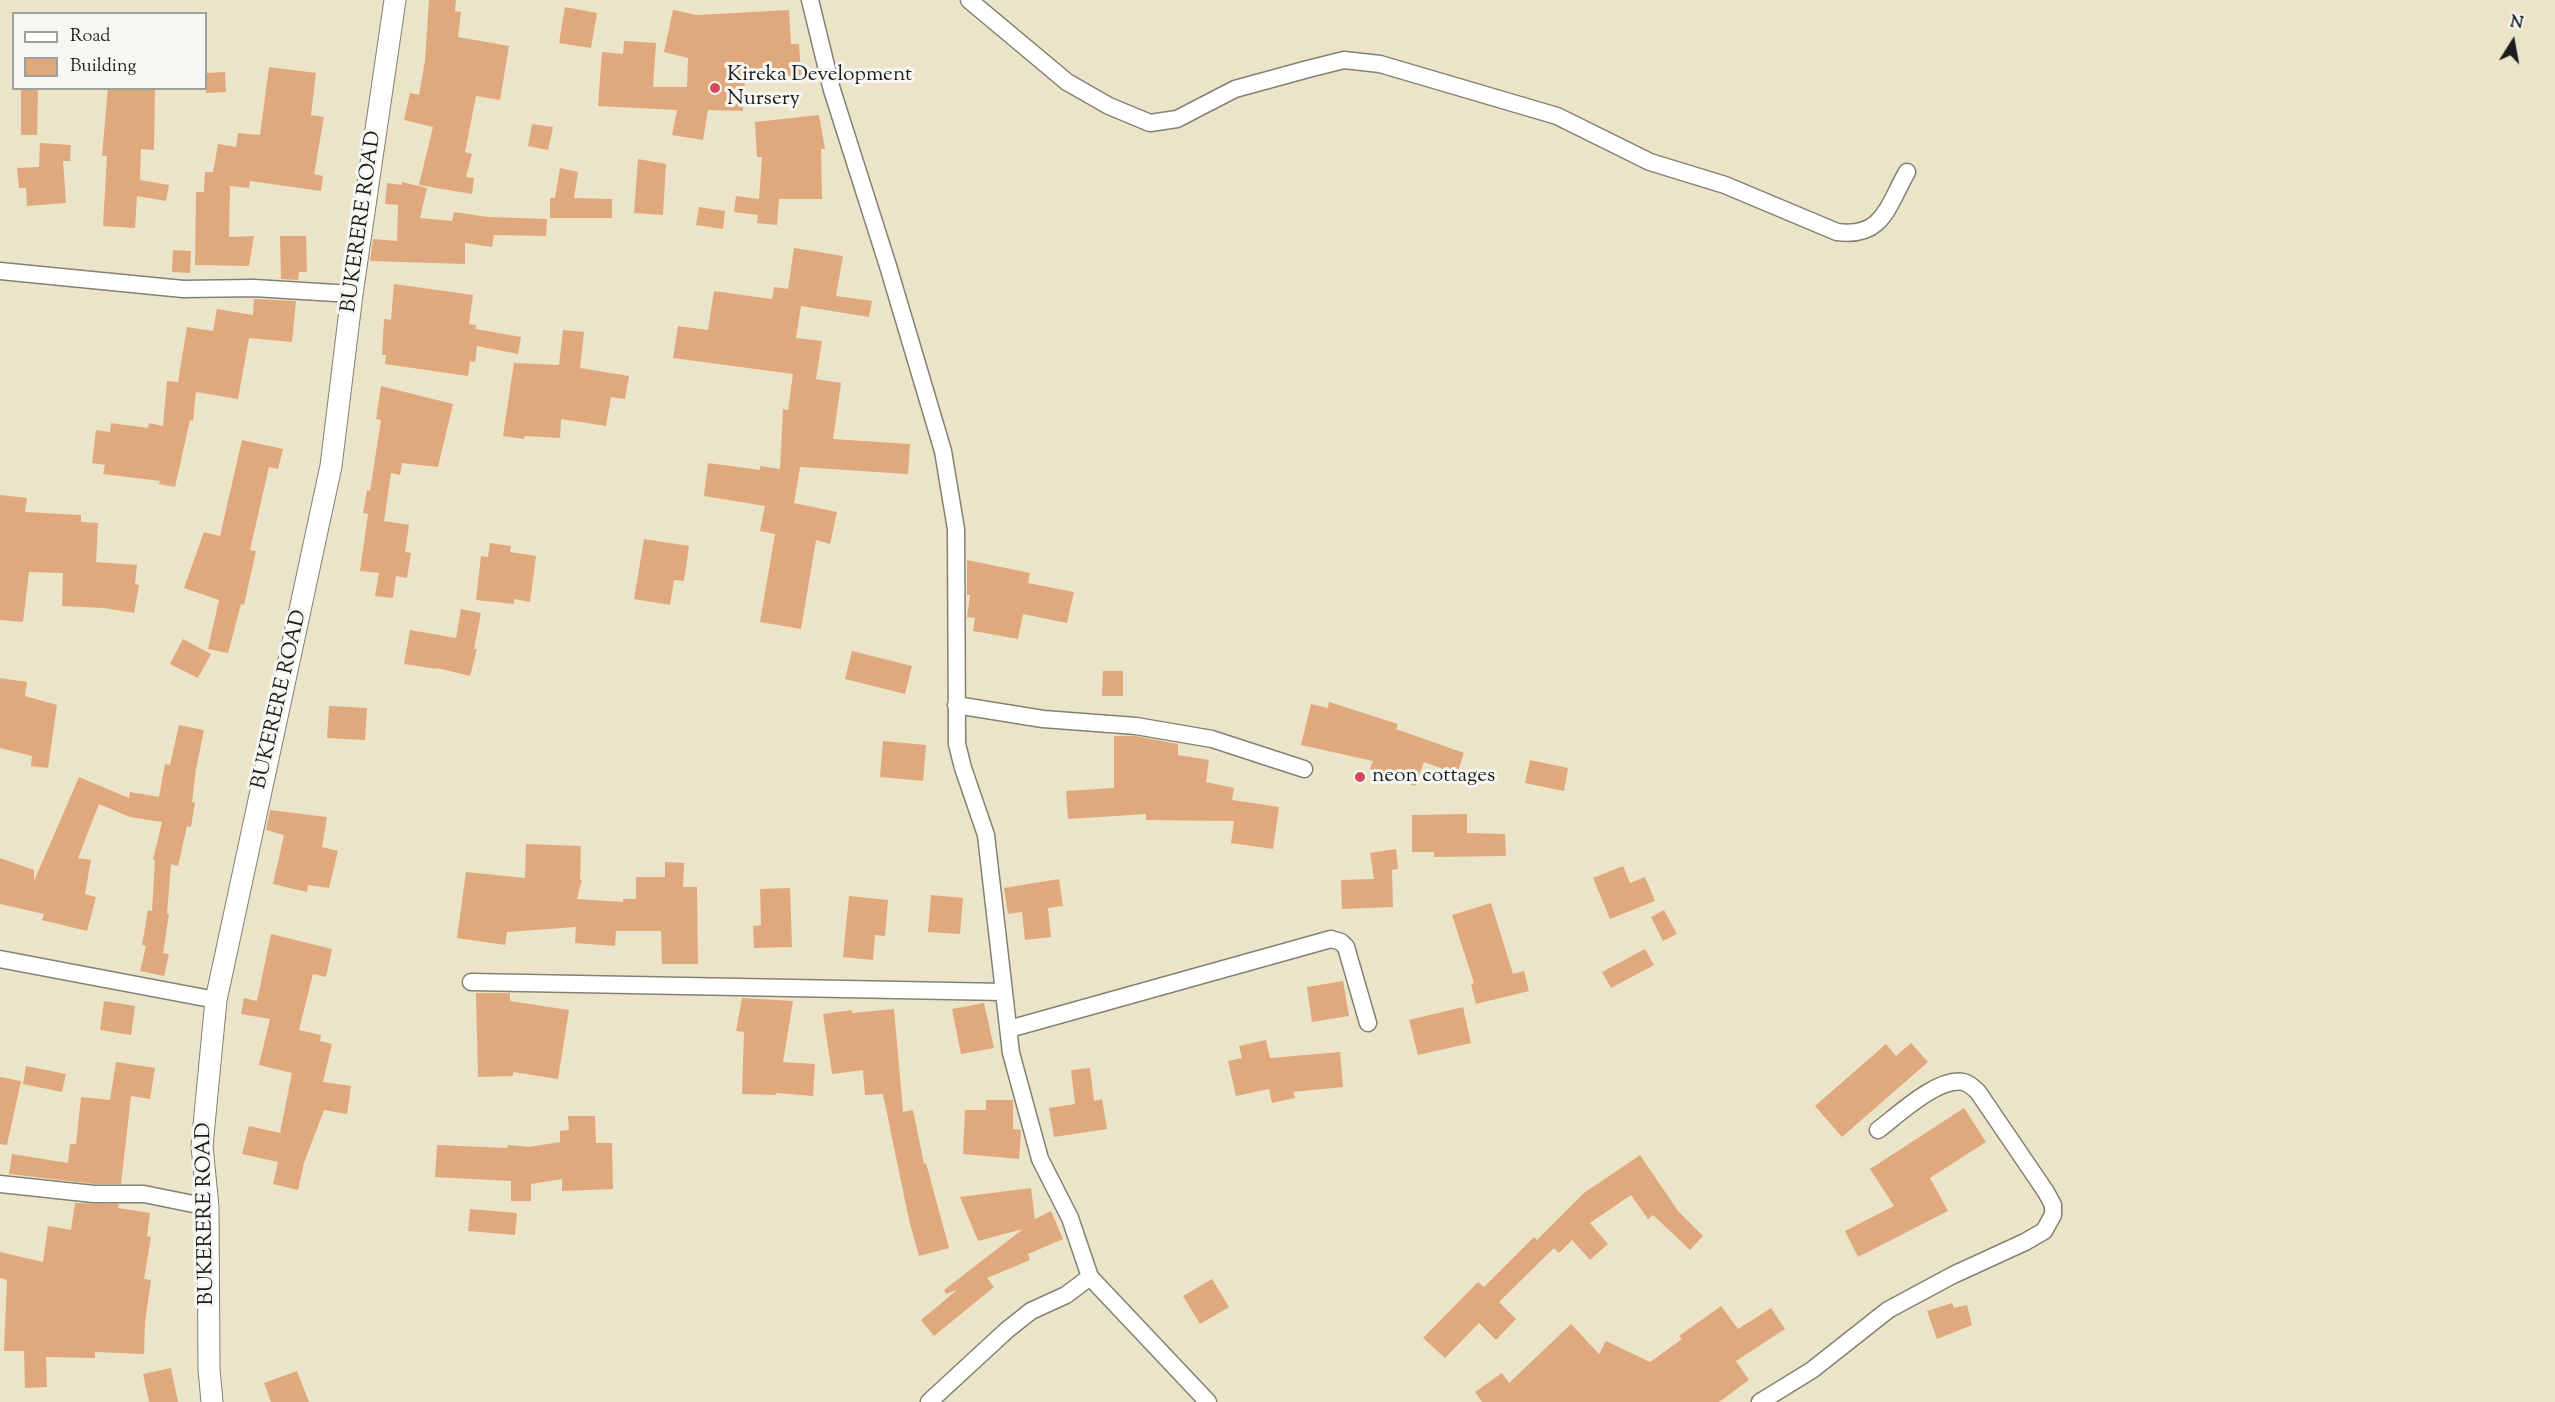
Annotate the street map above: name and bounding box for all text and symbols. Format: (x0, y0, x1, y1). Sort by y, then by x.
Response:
text: N (2508, 11, 2525, 36)
legend (12, 12, 207, 90)
north arrow (2483, 12, 2543, 72)
text: Road (70, 24, 110, 50)
text: Building (70, 54, 136, 80)
place label: Kireka Development Nursery (727, 63, 912, 113)
marker: Kireka Development Nursery (708, 81, 722, 95)
street label: BUKERERE ROAD (338, 130, 388, 314)
street label: BUKERERE ROAD (248, 608, 314, 792)
place label: neon cottages (1372, 764, 1495, 790)
marker: neon cottages (1353, 770, 1367, 784)
street label: BUKERERE ROAD (193, 1122, 221, 1306)

